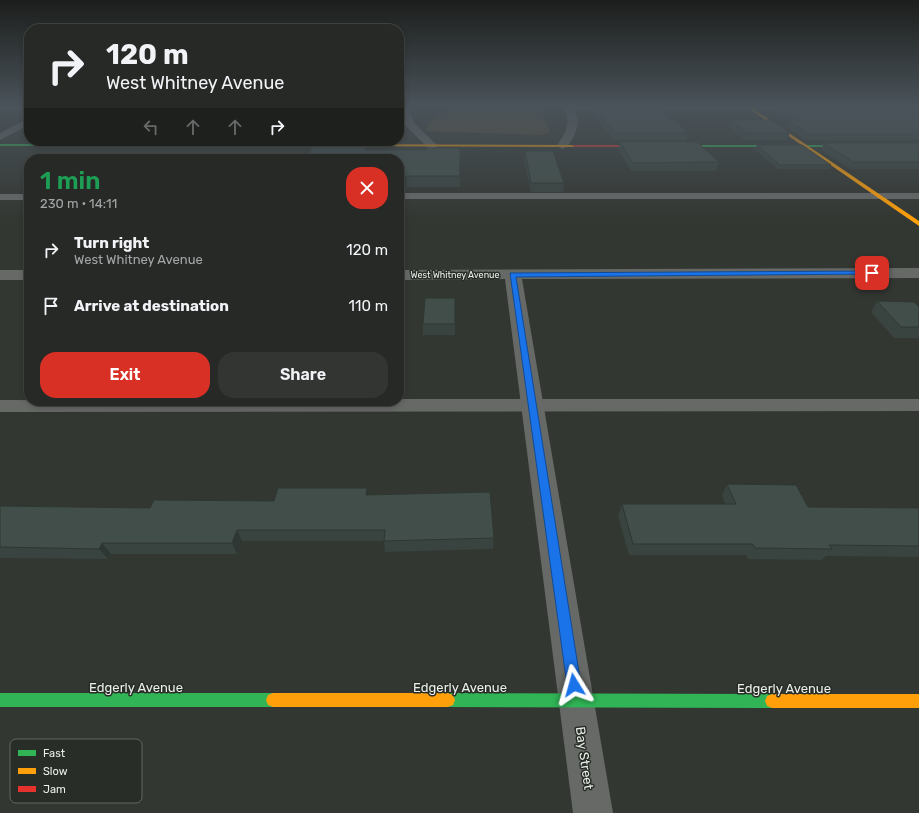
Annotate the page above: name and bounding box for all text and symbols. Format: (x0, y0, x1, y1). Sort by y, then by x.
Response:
text: 120 m (106, 38, 189, 71)
icon: right (40, 40, 92, 92)
text: West Whitney Avenue (106, 72, 284, 94)
icon: left (140, 116, 162, 138)
icon: ahead (182, 116, 204, 138)
icon: ahead (224, 116, 246, 138)
icon: right (266, 116, 288, 138)
text: 1 min (40, 167, 100, 195)
button: close (346, 167, 388, 209)
text: 230 m · 14:11 (40, 196, 117, 211)
text: Turn right (74, 234, 149, 252)
icon: right (40, 239, 62, 261)
text: 120 m (346, 241, 388, 259)
text: West Whitney Avenue (74, 252, 203, 267)
pin (855, 256, 889, 290)
icon: arrive (861, 262, 883, 284)
street label: West Whitney Avenue (410, 270, 500, 280)
icon: arrive (40, 295, 62, 317)
text: Arrive at destination (74, 297, 229, 315)
text: 110 m (349, 297, 388, 315)
button: Exit (40, 352, 210, 398)
button: Share (218, 352, 388, 398)
position arrow (553, 664, 595, 706)
street label: Edgerly Avenue (89, 680, 183, 696)
street label: Edgerly Avenue (413, 680, 507, 696)
street label: Edgerly Avenue (737, 681, 831, 697)
street label: Bay Street (573, 726, 596, 790)
legend (10, 739, 142, 803)
text: Fast (43, 747, 66, 760)
text: Slow (43, 765, 68, 778)
text: Jam (43, 783, 66, 796)

